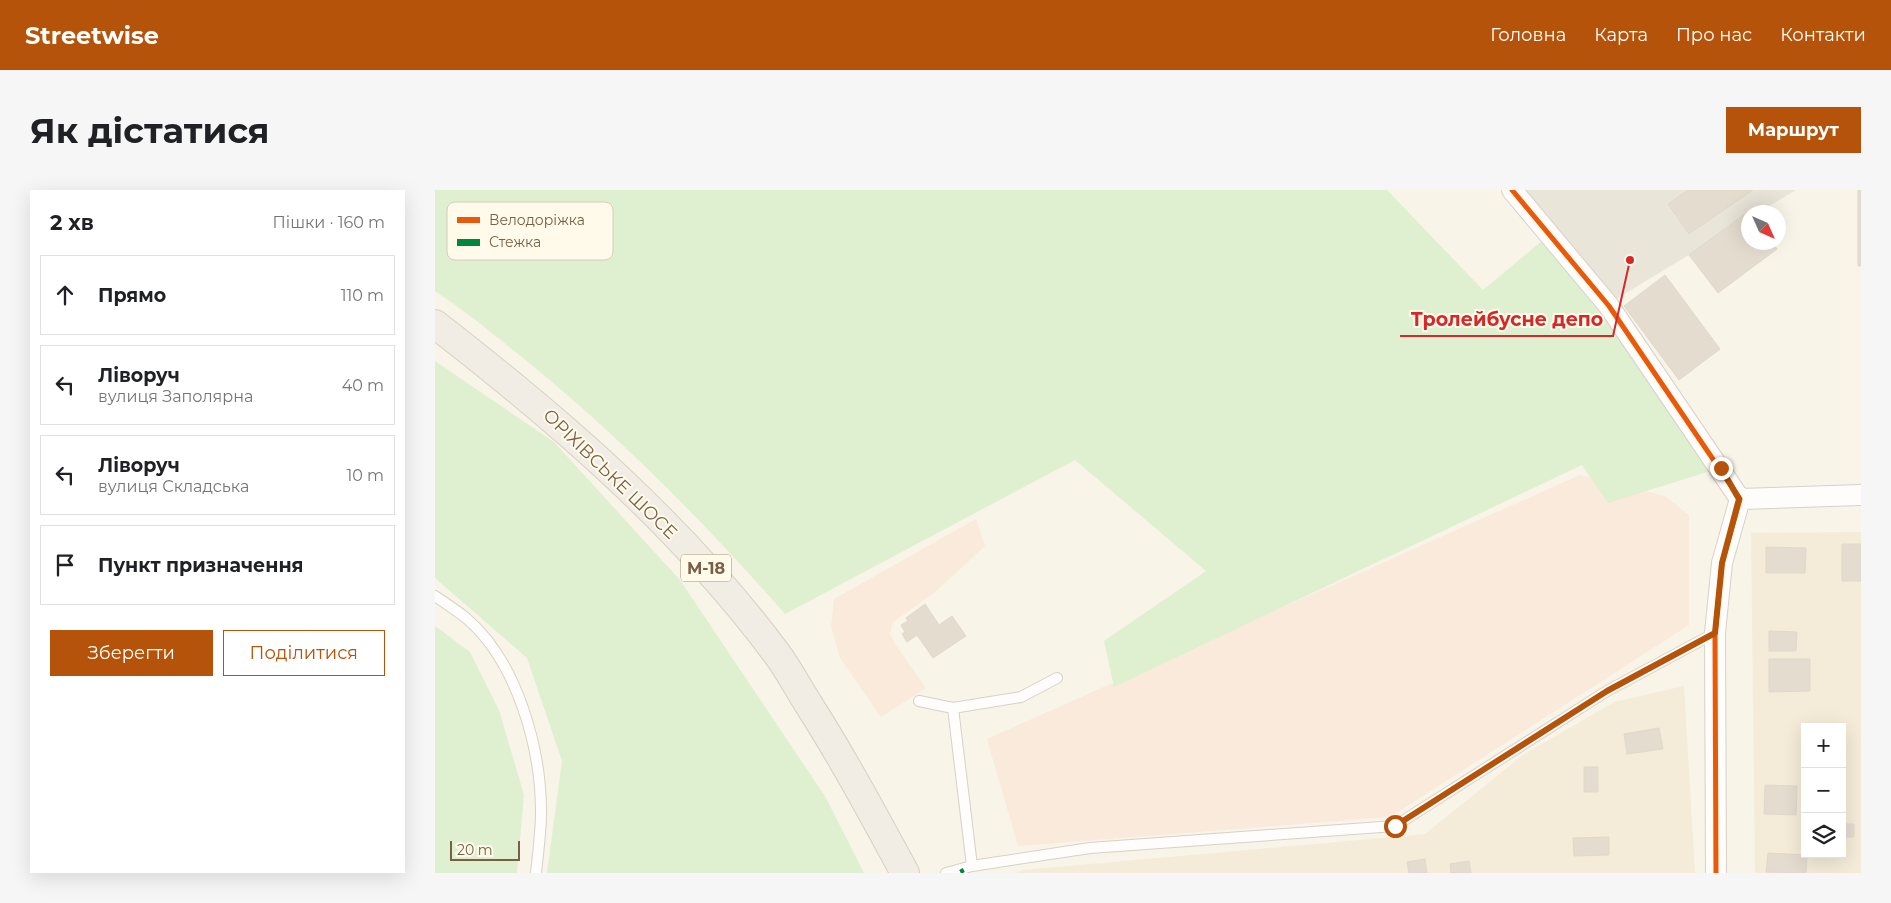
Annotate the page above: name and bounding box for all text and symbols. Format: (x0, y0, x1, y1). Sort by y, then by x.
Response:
text: Streetwise (25, 21, 159, 50)
text: Головна (1490, 24, 1566, 46)
text: Карта (1594, 24, 1648, 46)
text: Про нас (1676, 24, 1752, 46)
text: Контакти (1780, 24, 1866, 46)
button: Маршрут (1726, 107, 1861, 153)
text: Як дістатися (30, 109, 270, 152)
legend (447, 202, 613, 260)
north arrow (1741, 205, 1786, 250)
text: 2 хв (50, 210, 94, 235)
text: Велодоріжка (489, 211, 585, 229)
text: Пішки · 160 m (273, 213, 385, 232)
text: Стежка (489, 233, 541, 251)
icon: ahead (51, 281, 79, 309)
text: Прямо (98, 284, 166, 307)
text: 110 m (341, 286, 384, 305)
callout: Тролейбусне депо (1400, 302, 1613, 336)
text: Тролейбусне депо (1411, 308, 1603, 331)
text: Ліворуч (98, 364, 180, 387)
icon: left (51, 371, 79, 399)
text: 40 m (342, 376, 384, 395)
text: вулиця Заполярна (98, 387, 253, 406)
street label: ОРІХІВСЬКЕ ШОСЕ (538, 404, 682, 544)
text: Ліворуч (98, 454, 180, 477)
route end (1710, 457, 1733, 480)
icon: left (51, 461, 79, 489)
text: 10 m (346, 466, 384, 485)
text: вулиця Складська (98, 477, 249, 496)
icon: arrive (51, 551, 79, 579)
text: Пункт призначення (98, 554, 304, 577)
road number: М-18 (681, 554, 731, 582)
button: Зберегти (50, 630, 213, 676)
button: Поділитися (223, 630, 385, 676)
map controls (1801, 723, 1846, 858)
button: + (1801, 723, 1846, 768)
button: − (1801, 768, 1846, 813)
button: layers (1801, 813, 1846, 858)
route start (1384, 815, 1407, 838)
scale bar (450, 838, 520, 861)
text: 20 m (457, 841, 493, 859)

